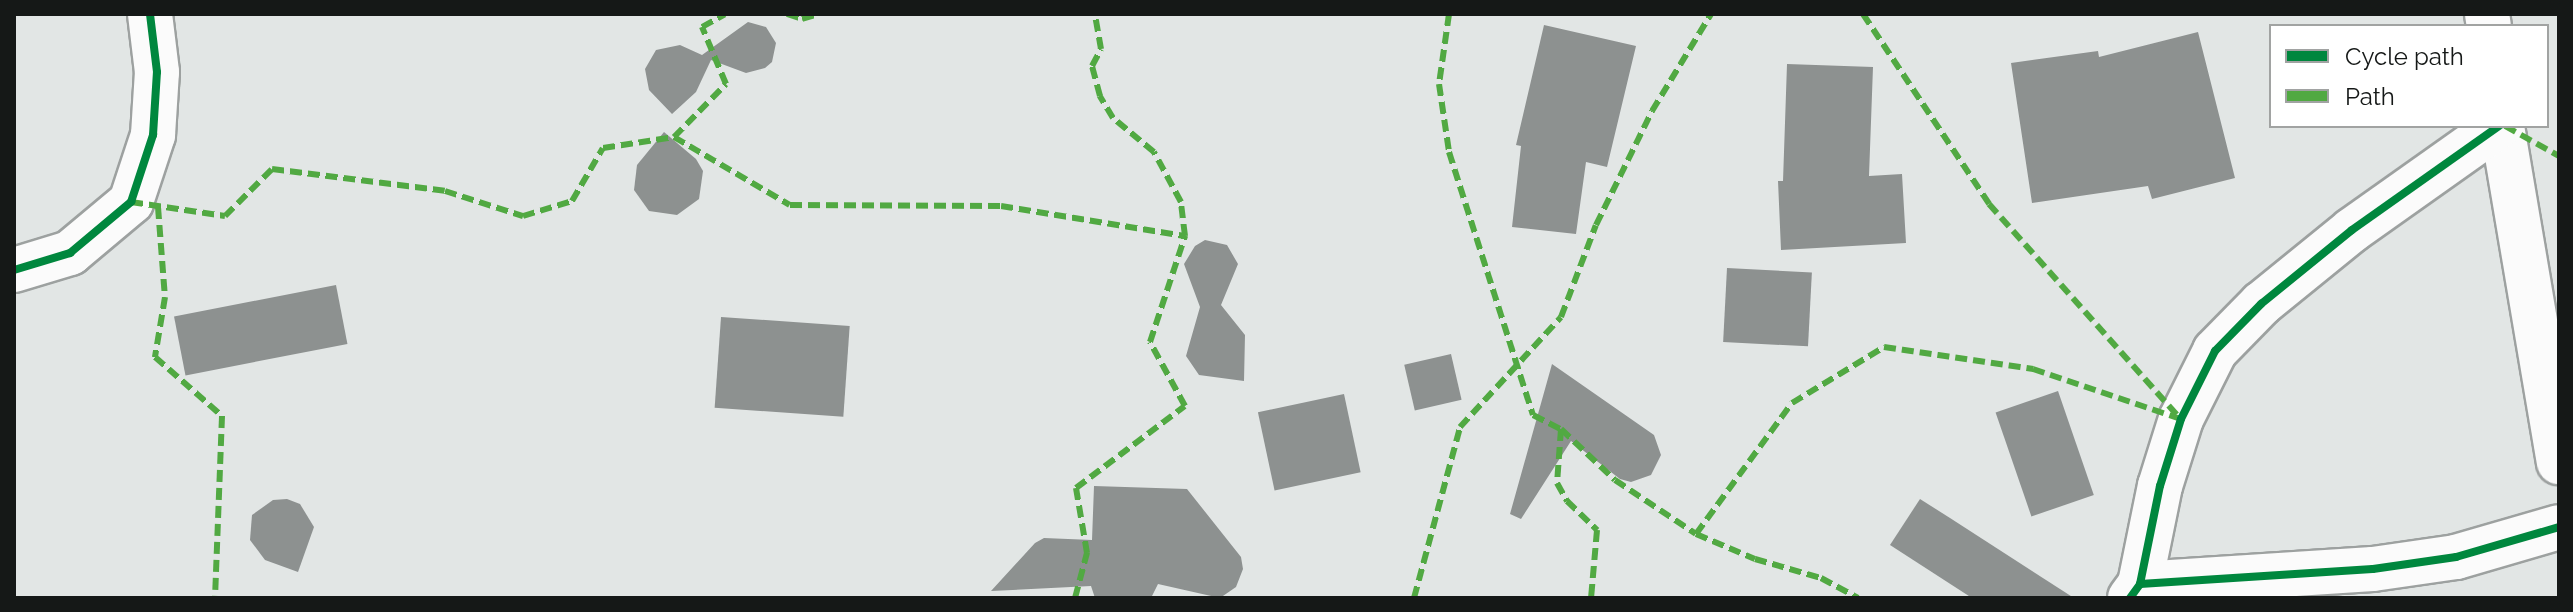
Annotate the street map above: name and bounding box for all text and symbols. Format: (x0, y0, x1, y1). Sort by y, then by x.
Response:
legend (2269, 24, 2549, 128)
text: Cycle path (2345, 42, 2464, 71)
text: Path (2345, 82, 2395, 111)

